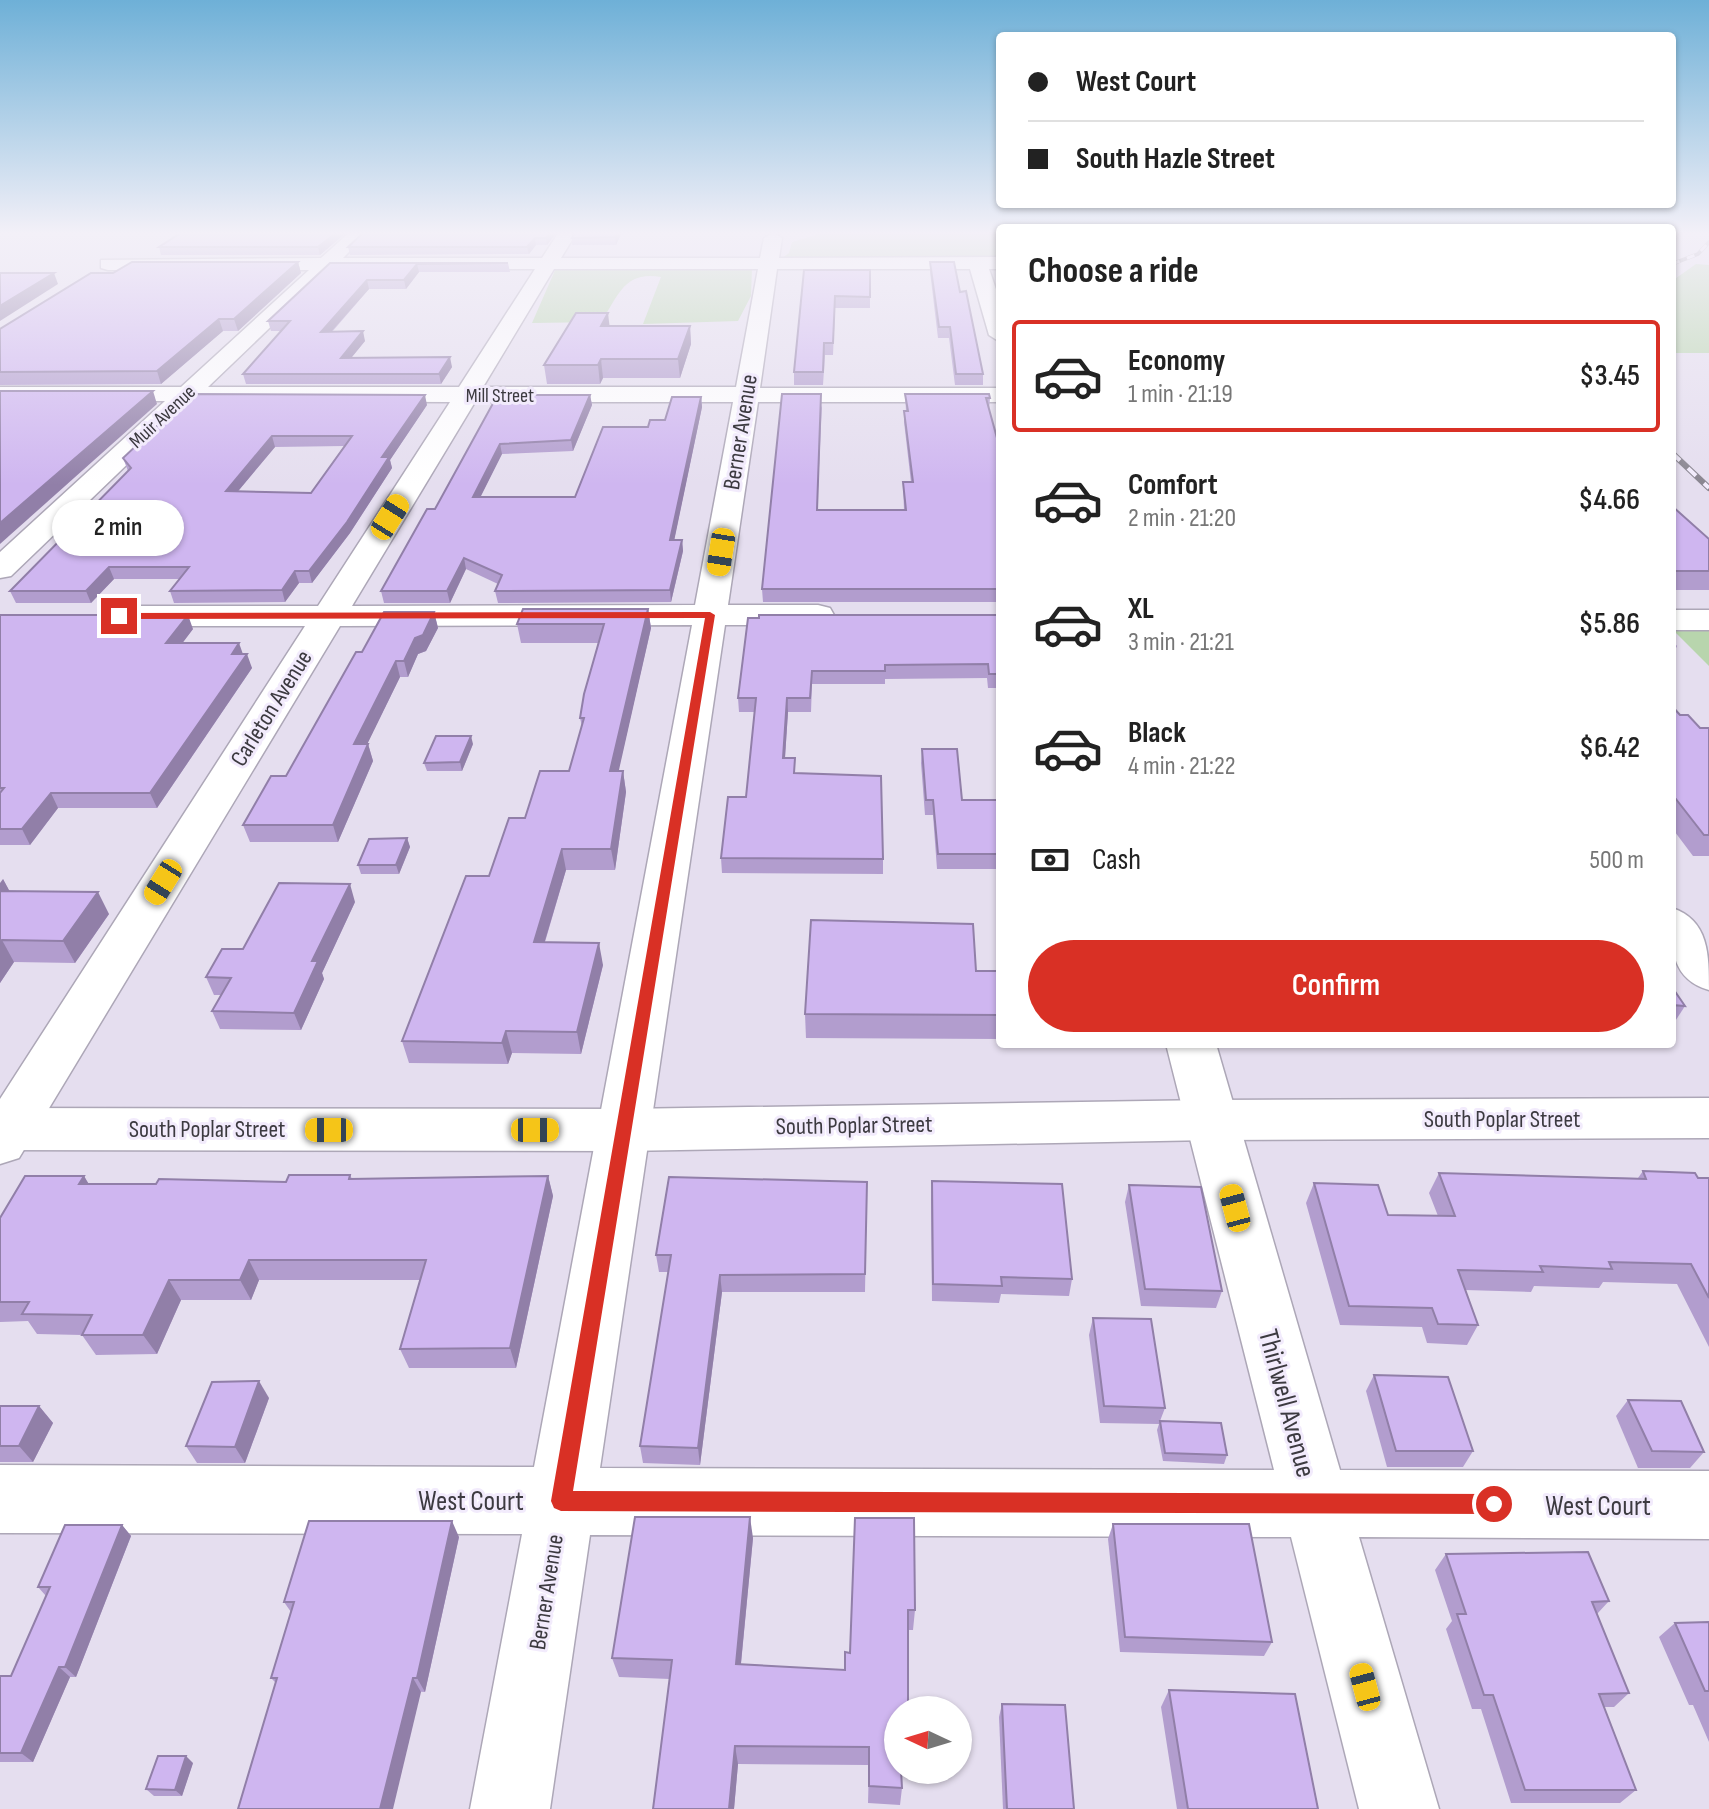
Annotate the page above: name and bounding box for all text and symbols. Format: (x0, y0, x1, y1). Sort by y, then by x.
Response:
text: West Court (1076, 64, 1196, 100)
text: South Hazle Street (1076, 141, 1275, 177)
text: Choose a ride (1028, 250, 1199, 293)
icon: car (1032, 340, 1104, 412)
text: Economy (1128, 343, 1225, 379)
text: $3.45 (1579, 358, 1640, 394)
street label: Berner Avenue (717, 372, 764, 492)
text: 1 min · 21:19 (1128, 379, 1233, 410)
street label: Muir Avenue (125, 380, 201, 453)
street label: Mill Street (466, 384, 534, 408)
icon: car (1032, 464, 1104, 536)
text: Comfort (1128, 467, 1218, 503)
text: $4.66 (1578, 482, 1640, 518)
car (367, 490, 413, 544)
callout: 2 min (53, 500, 185, 556)
text: 2 min · 21:20 (1128, 503, 1236, 534)
text: 2 min (94, 512, 142, 543)
car (705, 526, 737, 578)
icon: car (1032, 588, 1104, 660)
text: XL (1128, 591, 1154, 627)
route end (101, 598, 137, 634)
text: $5.86 (1578, 606, 1640, 642)
text: 3 min · 21:21 (1128, 627, 1234, 658)
street label: Carleton Avenue (224, 645, 319, 772)
icon: car (1032, 712, 1104, 784)
text: Black (1128, 715, 1186, 751)
text: $6.42 (1579, 730, 1640, 766)
text: 4 min · 21:22 (1128, 751, 1235, 782)
icon: cash (1028, 838, 1072, 882)
text: Cash (1092, 842, 1141, 878)
text: 500 m (1590, 845, 1644, 876)
car (140, 855, 186, 909)
button: Confirm (1028, 940, 1644, 1032)
street label: South Poplar Street (1424, 1105, 1580, 1134)
street label: South Poplar Street (775, 1110, 933, 1141)
street label: South Poplar Street (129, 1115, 285, 1144)
car (305, 1118, 353, 1142)
car (511, 1118, 559, 1142)
car (1217, 1182, 1253, 1234)
street label: Thirlwell Avenue (1251, 1326, 1322, 1481)
street label: West Court (418, 1485, 524, 1518)
route start (1476, 1486, 1512, 1522)
street label: West Court (1545, 1490, 1651, 1523)
street label: Berner Avenue (523, 1532, 570, 1652)
car (1347, 1661, 1383, 1713)
north arrow (884, 1696, 972, 1784)
map controls (884, 1696, 972, 1784)

